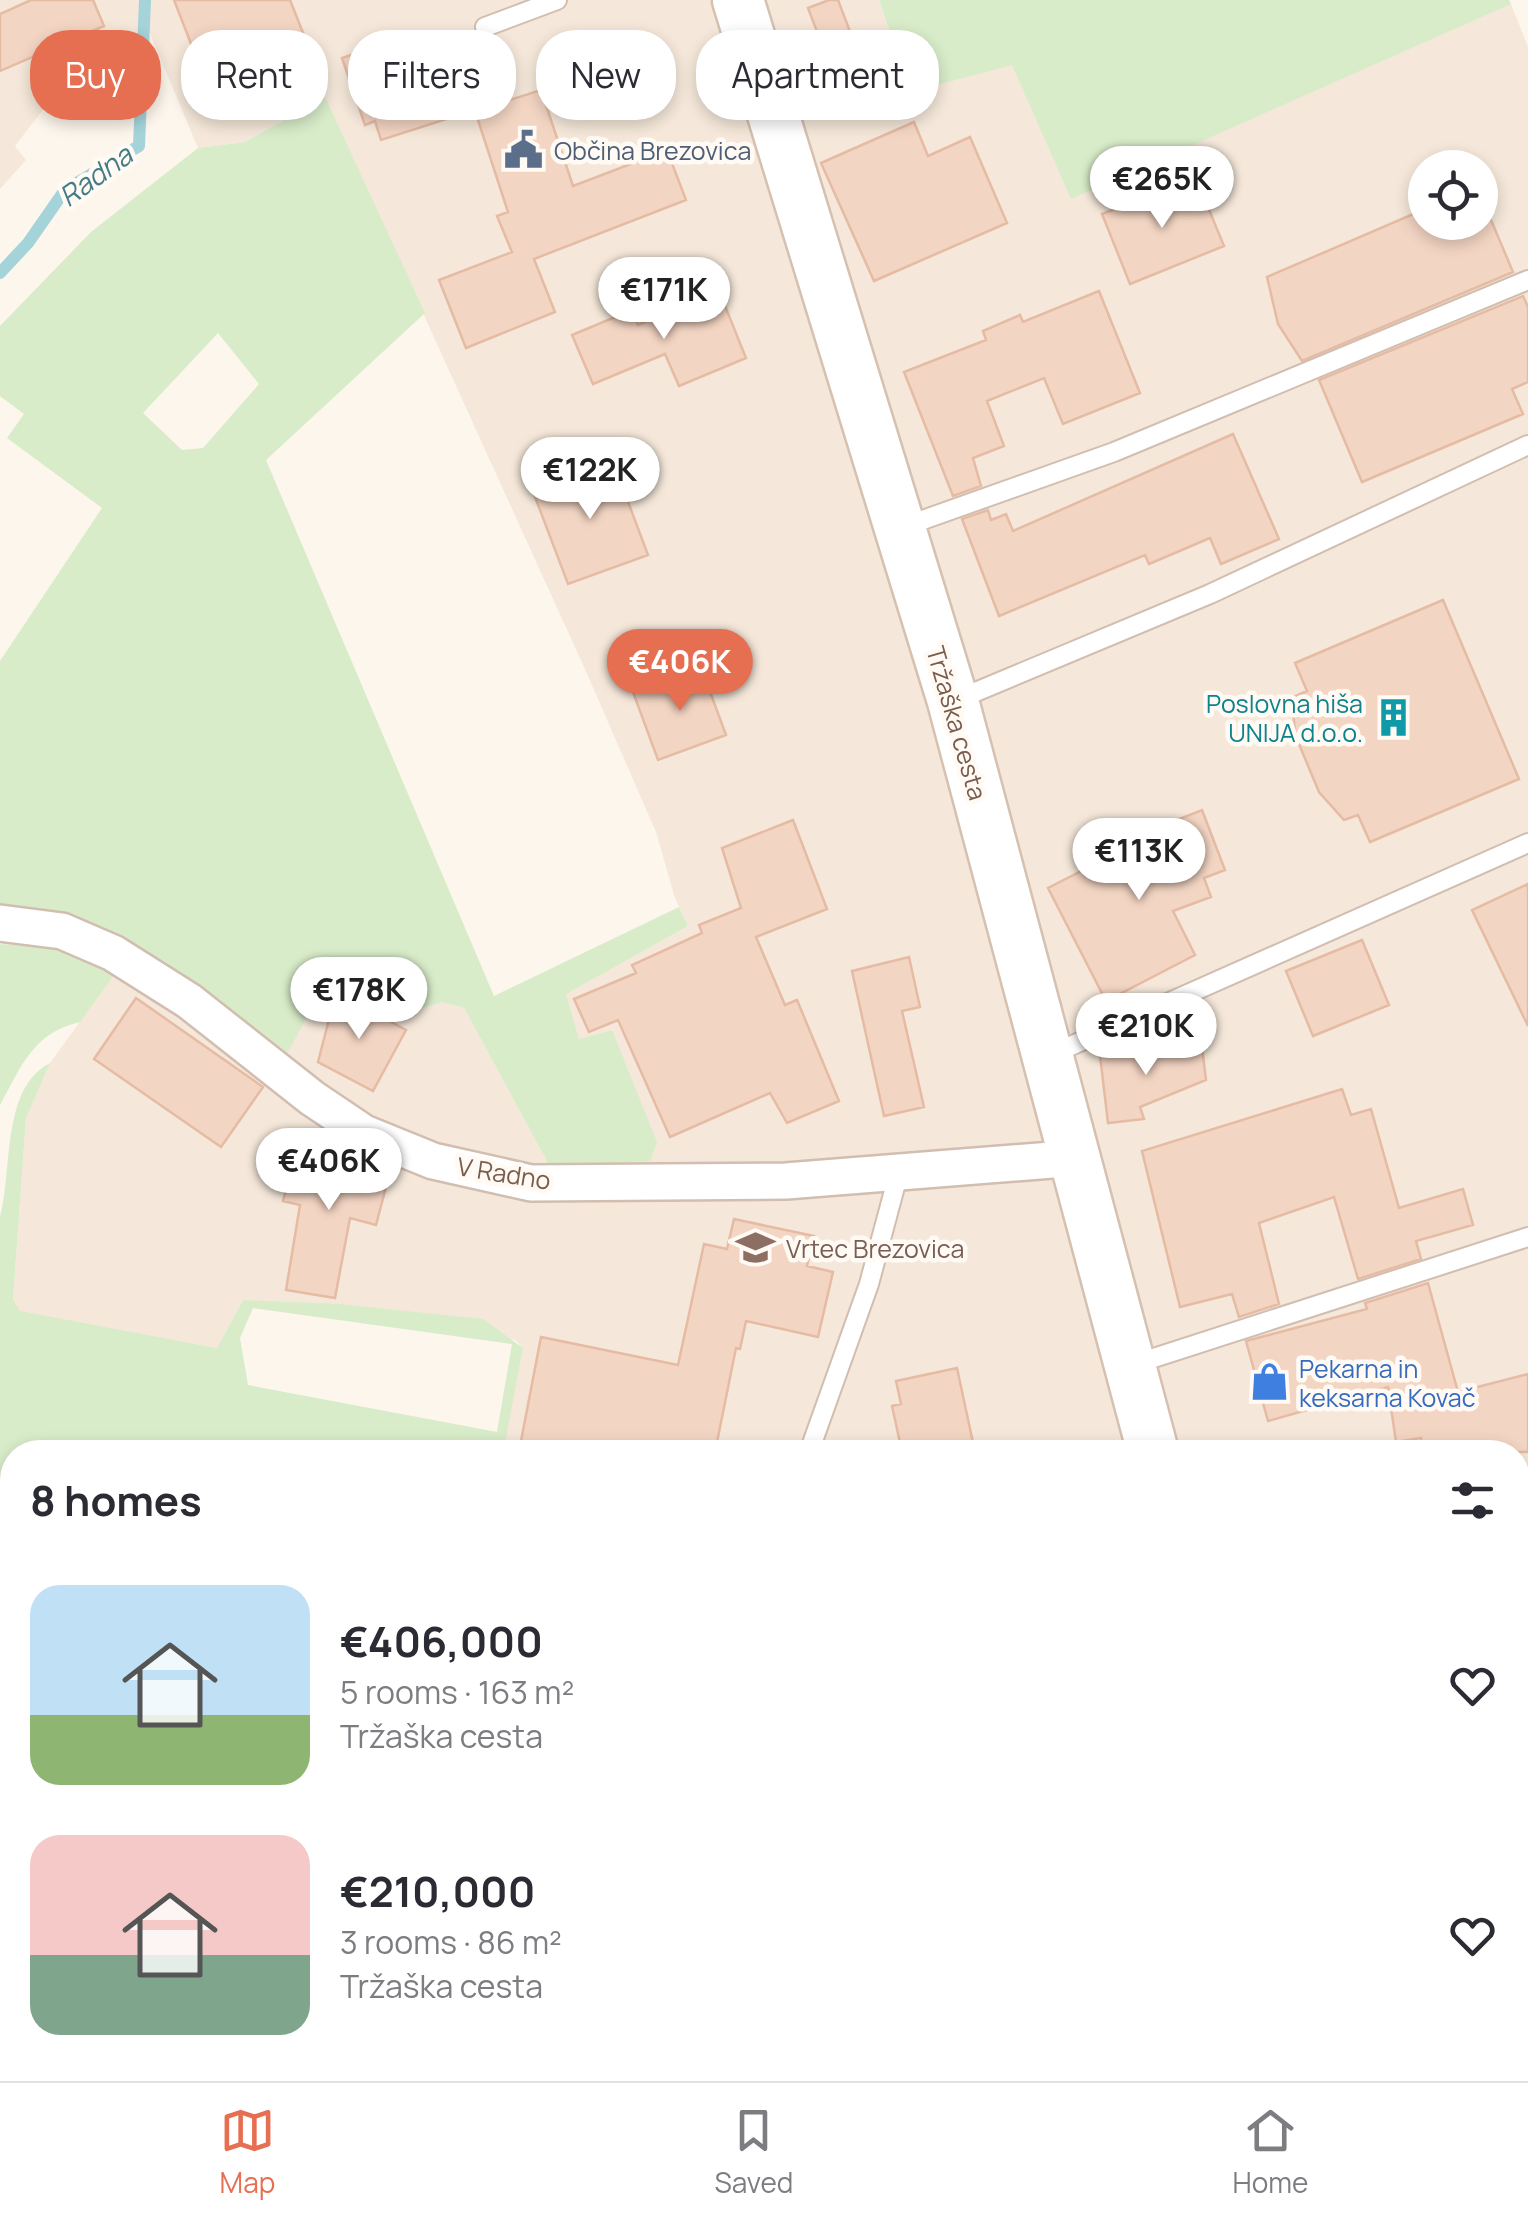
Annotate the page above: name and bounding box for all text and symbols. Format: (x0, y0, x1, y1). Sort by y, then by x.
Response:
chip: Buy (30, 30, 161, 120)
chip: Rent (181, 30, 328, 120)
chip: Filters (348, 30, 516, 120)
chip: New (536, 30, 676, 120)
chip: Apartment (696, 30, 939, 120)
public building icon: Občina Brezovica (503, 129, 545, 171)
place label: Občina Brezovica (554, 133, 751, 168)
water label: Radna (51, 135, 141, 214)
pin: €265K (1092, 146, 1232, 231)
map controls (1408, 150, 1498, 240)
button: locate (1408, 150, 1498, 240)
text: €265K (1112, 156, 1212, 200)
pin: €171K (594, 257, 734, 342)
text: €171K (620, 267, 708, 311)
pin: €122K (520, 437, 660, 522)
text: €122K (543, 447, 637, 491)
pin: €406K (610, 629, 750, 714)
text: €406K (629, 639, 731, 683)
street label: Tržaška cesta (918, 642, 996, 804)
place label: Poslovna hiša UNIJA d.o.o. (1206, 686, 1363, 750)
building icon: Poslovna hiša UNIJA d.o.o. (1372, 696, 1414, 738)
pin: €113K (1069, 818, 1209, 903)
text: €113K (1094, 828, 1184, 872)
pin: €178K (289, 957, 429, 1042)
text: €178K (312, 967, 406, 1011)
pin: €210K (1076, 993, 1216, 1078)
text: €210K (1098, 1003, 1194, 1047)
pin: €406K (259, 1128, 399, 1213)
text: €406K (278, 1138, 380, 1182)
street label: V Radno (455, 1148, 553, 1198)
school or university icon: Vrtec Brezovica (735, 1227, 777, 1269)
place label: Vrtec Brezovica (786, 1231, 964, 1266)
place label: Pekarna in keksarna Kovač (1299, 1351, 1476, 1415)
shop icon: Pekarna in keksarna Kovač (1248, 1361, 1290, 1403)
text: 8 homes (30, 1471, 202, 1529)
icon: filters (1445, 1473, 1500, 1528)
text: €406,000 (340, 1612, 543, 1670)
icon: home (110, 1625, 230, 1745)
icon: heart (1445, 1658, 1500, 1713)
text: 5 rooms · 163 m² (340, 1670, 574, 1714)
text: Tržaška cesta (340, 1714, 543, 1758)
text: €210,000 (340, 1862, 535, 1920)
icon: home (110, 1875, 230, 1995)
icon: heart (1445, 1908, 1500, 1963)
text: 3 rooms · 86 m² (340, 1920, 562, 1964)
text: Tržaška cesta (340, 1964, 543, 2008)
tab: Map (220, 2103, 275, 2201)
tab: Saved (715, 2103, 793, 2201)
tab: Home (1233, 2103, 1308, 2201)

